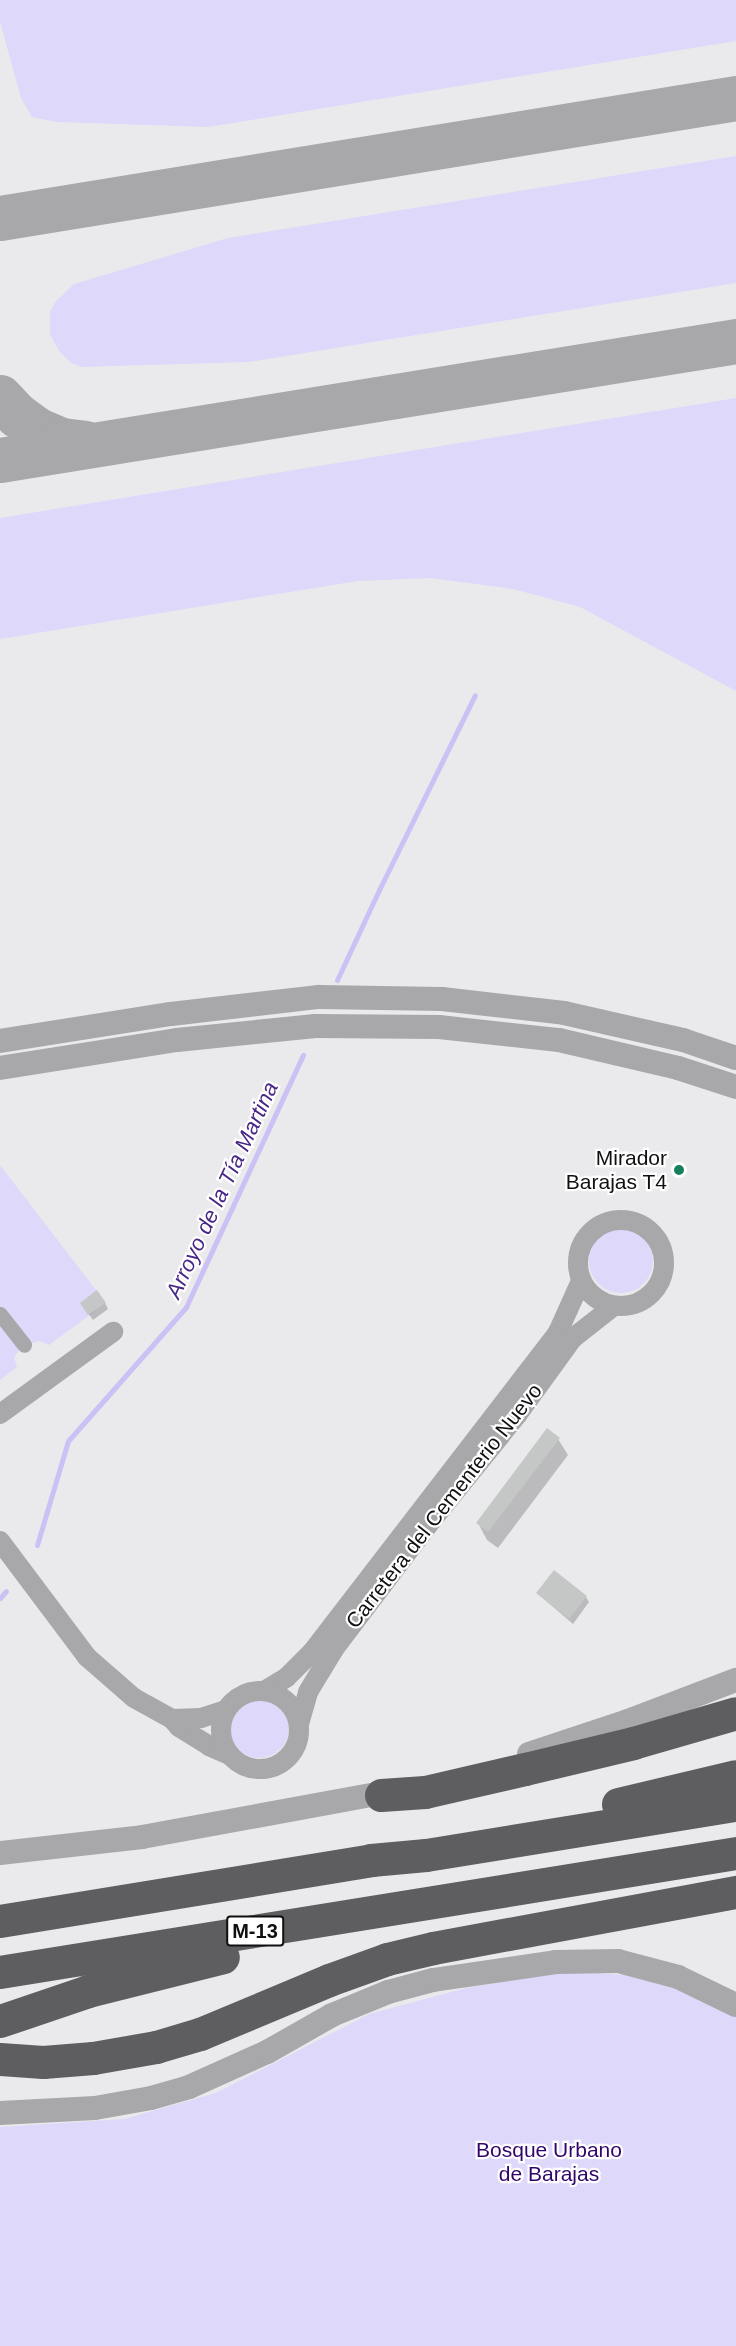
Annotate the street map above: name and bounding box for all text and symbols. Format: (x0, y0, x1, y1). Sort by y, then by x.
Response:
water label: Arroyo de la Tía Martina (160, 1077, 284, 1303)
place label: Mirador Barajas T4 (565, 1145, 667, 1195)
marker: Mirador Barajas T4 (672, 1163, 686, 1177)
street label: Carretera del Cementerio Nuevo (341, 1379, 547, 1633)
road number: M-13 (225, 1914, 285, 1948)
park label: Bosque Urbano de Barajas (476, 2137, 622, 2187)

